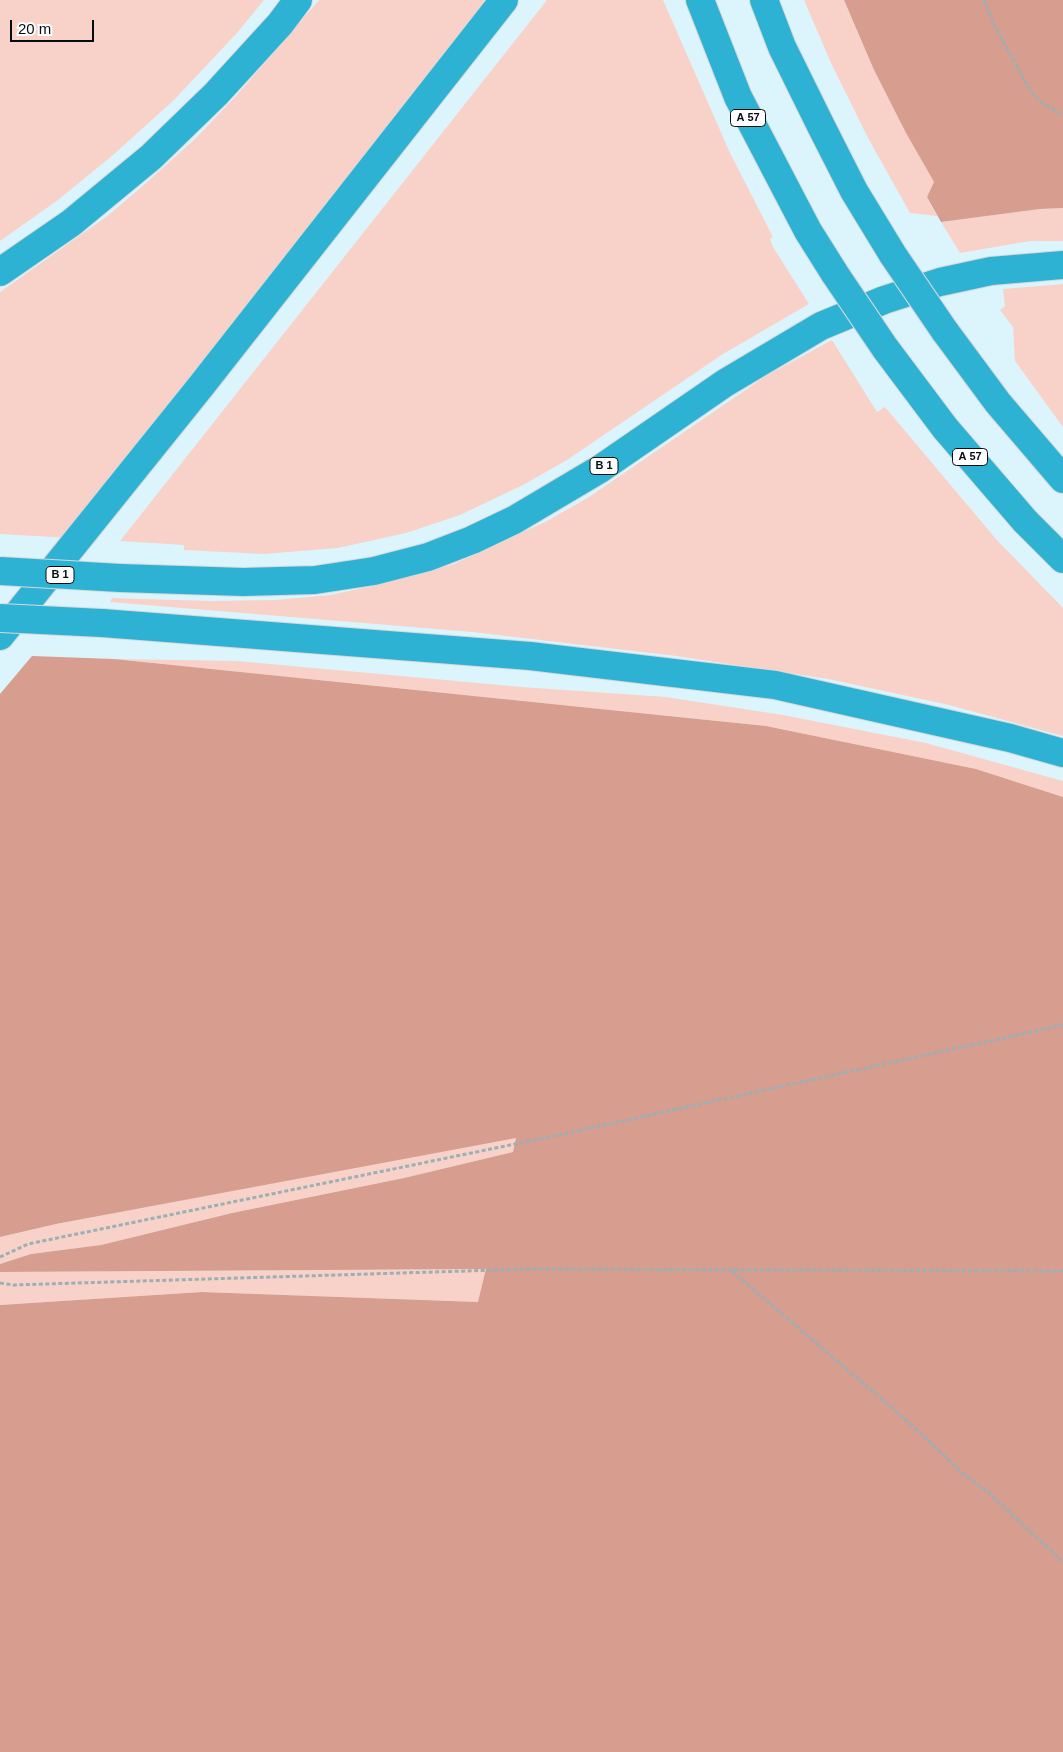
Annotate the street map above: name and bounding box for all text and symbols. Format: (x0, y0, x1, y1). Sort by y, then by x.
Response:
scale bar (12, 10, 96, 42)
text: 20 m (18, 20, 51, 37)
road number: A 57 (730, 110, 766, 126)
road number: A 57 (952, 448, 988, 466)
road number: B 1 (590, 458, 618, 474)
road number: B 1 (46, 566, 74, 584)

